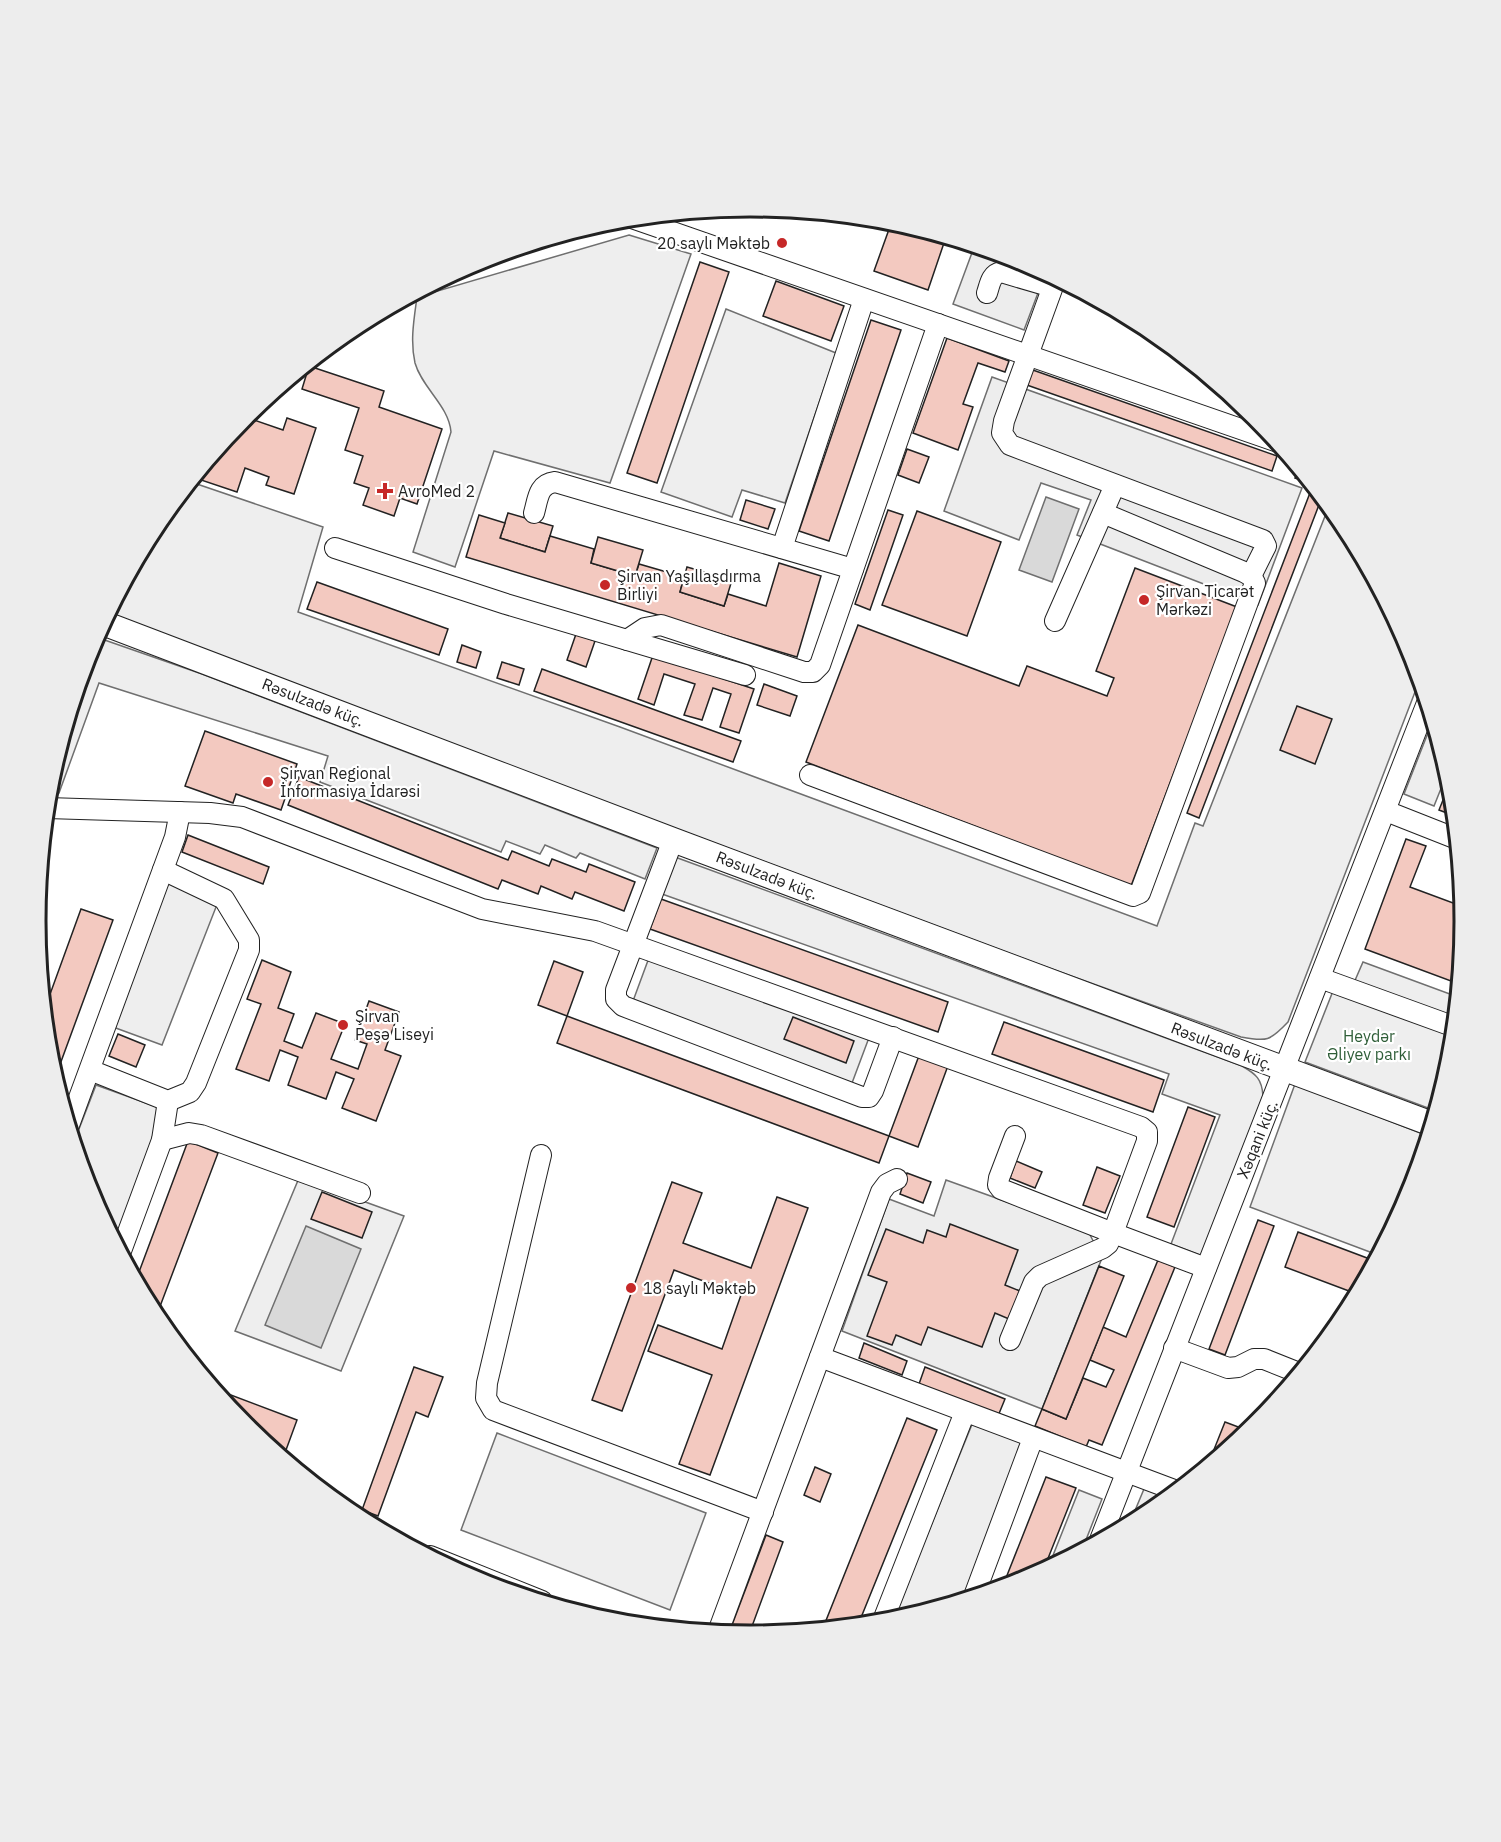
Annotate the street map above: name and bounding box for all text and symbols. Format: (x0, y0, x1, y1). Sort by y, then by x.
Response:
place label: 20 saylı Məktəb (657, 233, 770, 253)
marker: 20 saylı Məktəb (775, 236, 789, 250)
place label: AvroMed 2 (398, 481, 475, 501)
marker: AvroMed 2 (376, 482, 394, 500)
place label: Şirvan Yaşıllaşdırma Birliyi (617, 566, 762, 604)
marker: Şirvan Yaşıllaşdırma Birliyi (598, 578, 612, 592)
place label: Şirvan Ticarət Mərkəzi (1156, 581, 1254, 619)
marker: Şirvan Ticarət Mərkəzi (1137, 593, 1151, 607)
street label: Rəsulzadə küç. (259, 673, 367, 731)
place label: Şirvan Regional İnformasiya İdarəsi (280, 763, 420, 801)
marker: Şirvan Regional İnformasiya İdarəsi (261, 775, 275, 789)
street label: Rəsulzadə küç. (713, 846, 821, 904)
place label: Şirvan Peşə Liseyi (355, 1006, 434, 1044)
street label: Rəsulzadə küç. (1168, 1017, 1276, 1075)
marker: Şirvan Peşə Liseyi (336, 1018, 350, 1032)
park label: Heydər Əliyev parkı (1327, 1026, 1411, 1064)
street label: Xəqani küç. (1232, 1097, 1282, 1181)
place label: 18 saylı Məktəb (643, 1278, 756, 1298)
marker: 18 saylı Məktəb (624, 1281, 638, 1295)

